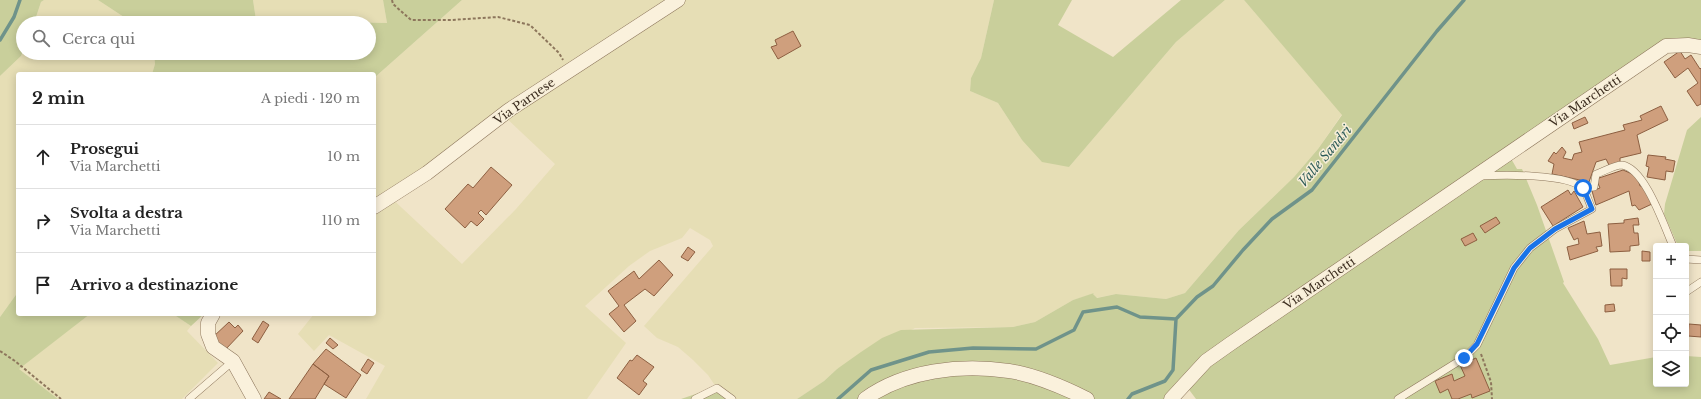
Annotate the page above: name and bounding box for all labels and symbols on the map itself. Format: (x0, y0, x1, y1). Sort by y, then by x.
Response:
street label: Via Marchetti (1545, 71, 1624, 131)
street label: Via Parnese (490, 74, 558, 128)
water label: Valle Sandri (1295, 122, 1356, 190)
route start (1574, 179, 1592, 197)
street label: Via Marchetti (1279, 253, 1358, 313)
route end (1455, 349, 1473, 367)

